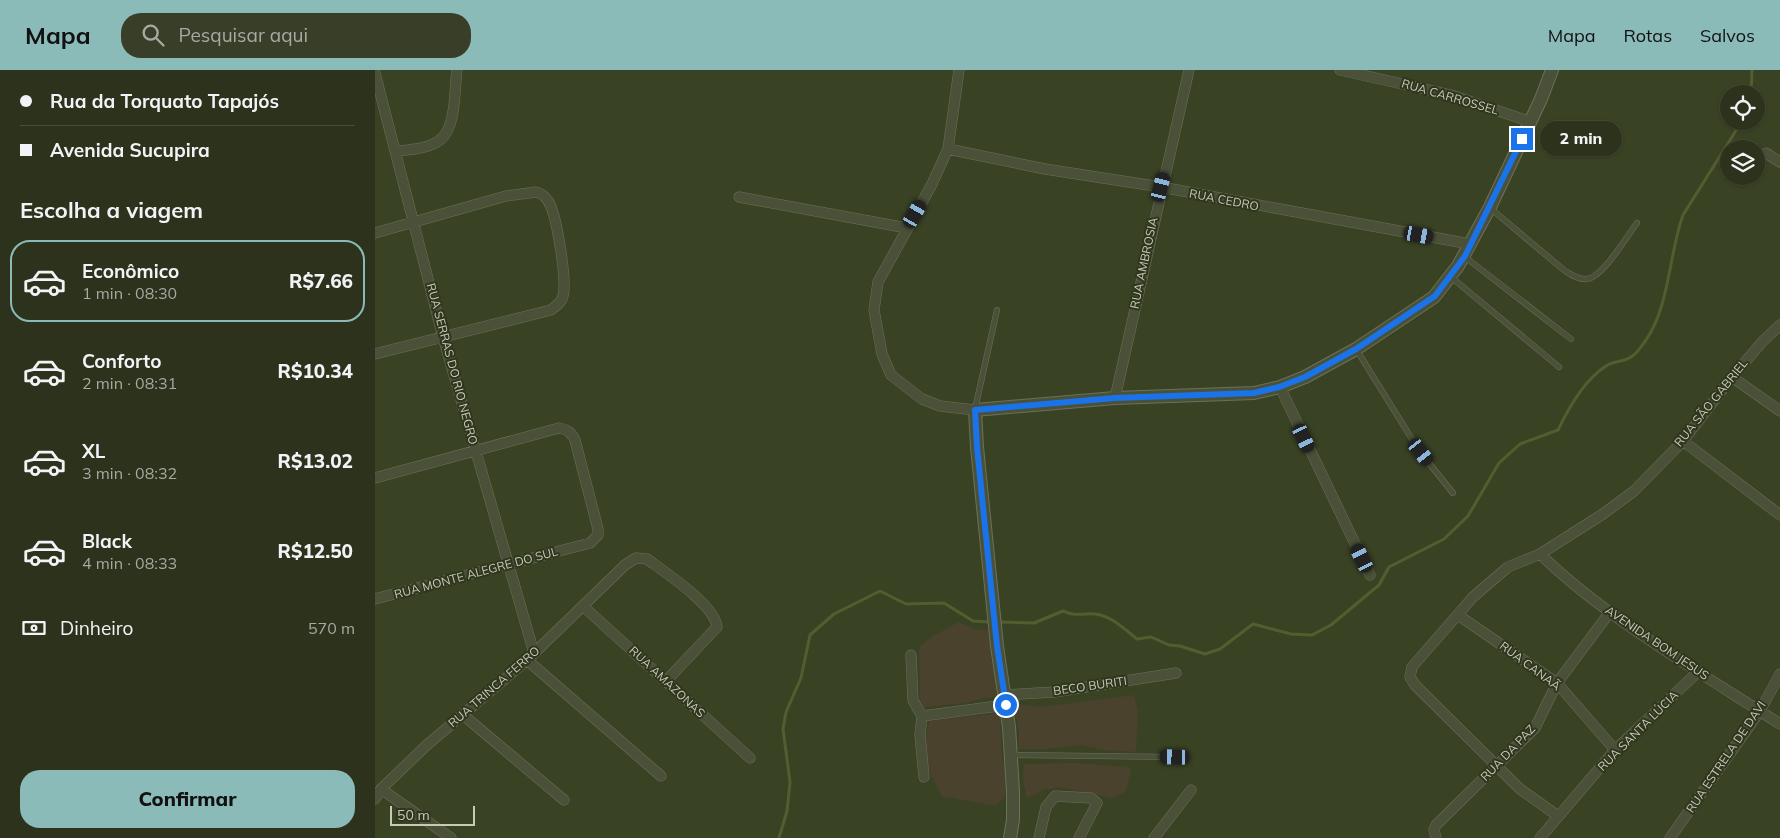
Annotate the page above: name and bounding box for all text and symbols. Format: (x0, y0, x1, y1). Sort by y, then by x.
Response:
search box (121, 13, 471, 58)
text: Mapa (25, 20, 91, 50)
icon: search (139, 21, 167, 49)
text: Pesquisar aqui (179, 23, 308, 47)
text: Mapa (1548, 24, 1596, 47)
text: Rotas (1624, 24, 1672, 47)
text: Salvos (1700, 24, 1755, 47)
street label: RUA CARROSSEL (1400, 76, 1501, 118)
map controls (1720, 85, 1765, 185)
button: locate (1720, 85, 1765, 130)
text: Rua da Torquato Tapajós (50, 89, 279, 113)
callout: 2 min (1539, 122, 1622, 156)
route end (1511, 128, 1533, 150)
text: 2 min (1560, 128, 1602, 148)
text: Avenida Sucupira (50, 138, 210, 162)
button: layers (1720, 140, 1765, 185)
car (1150, 171, 1171, 203)
street label: RUA CEDRO (1188, 185, 1260, 214)
text: Escolha a viagem (20, 196, 203, 224)
car (901, 197, 928, 231)
street label: RUA AMBROSIA (1126, 216, 1161, 310)
car (1402, 225, 1435, 245)
icon: car (22, 259, 67, 304)
text: Econômico (82, 259, 179, 283)
text: R$7.66 (289, 269, 353, 293)
street label: RUA SERRAS DO RIO NEGRO (424, 281, 481, 446)
text: 1 min · 08:30 (82, 283, 177, 303)
icon: car (22, 349, 67, 394)
text: Conforto (82, 349, 161, 373)
street label: RUA SÃO GABRIEL (1671, 356, 1751, 449)
text: R$10.34 (278, 359, 353, 383)
text: 2 min · 08:31 (82, 373, 177, 393)
car (1290, 421, 1317, 455)
car (1405, 436, 1436, 468)
icon: car (22, 439, 67, 484)
text: XL (82, 439, 105, 463)
text: R$13.02 (278, 449, 353, 473)
text: 3 min · 08:32 (82, 463, 177, 483)
icon: car (22, 529, 67, 574)
text: Black (82, 529, 132, 553)
text: R$12.50 (278, 539, 353, 563)
car (1348, 541, 1375, 575)
street label: RUA MONTE ALEGRE DO SUL (392, 543, 560, 602)
text: 4 min · 08:33 (82, 553, 177, 573)
street label: AVENIDA BOM JESUS (1603, 602, 1712, 683)
icon: cash (20, 614, 48, 642)
text: Dinheiro (60, 616, 133, 640)
text: 570 m (308, 618, 355, 638)
street label: RUA CANAÃ (1497, 638, 1564, 693)
street label: RUA TRINCA FERRO (445, 643, 542, 730)
street label: RUA AMAZONAS (626, 643, 708, 721)
street label: BECO BURITI (1052, 673, 1128, 698)
street label: RUA SANTA LÚCIA (1594, 687, 1681, 774)
route start (995, 694, 1017, 716)
street label: RUA ESTRELA DE DAVI (1683, 698, 1769, 815)
street label: RUA DA PAZ (1477, 721, 1538, 784)
car (1159, 749, 1190, 765)
button: Confirmar (20, 770, 355, 828)
scale bar (390, 803, 475, 826)
text: 50 m (397, 806, 430, 824)

